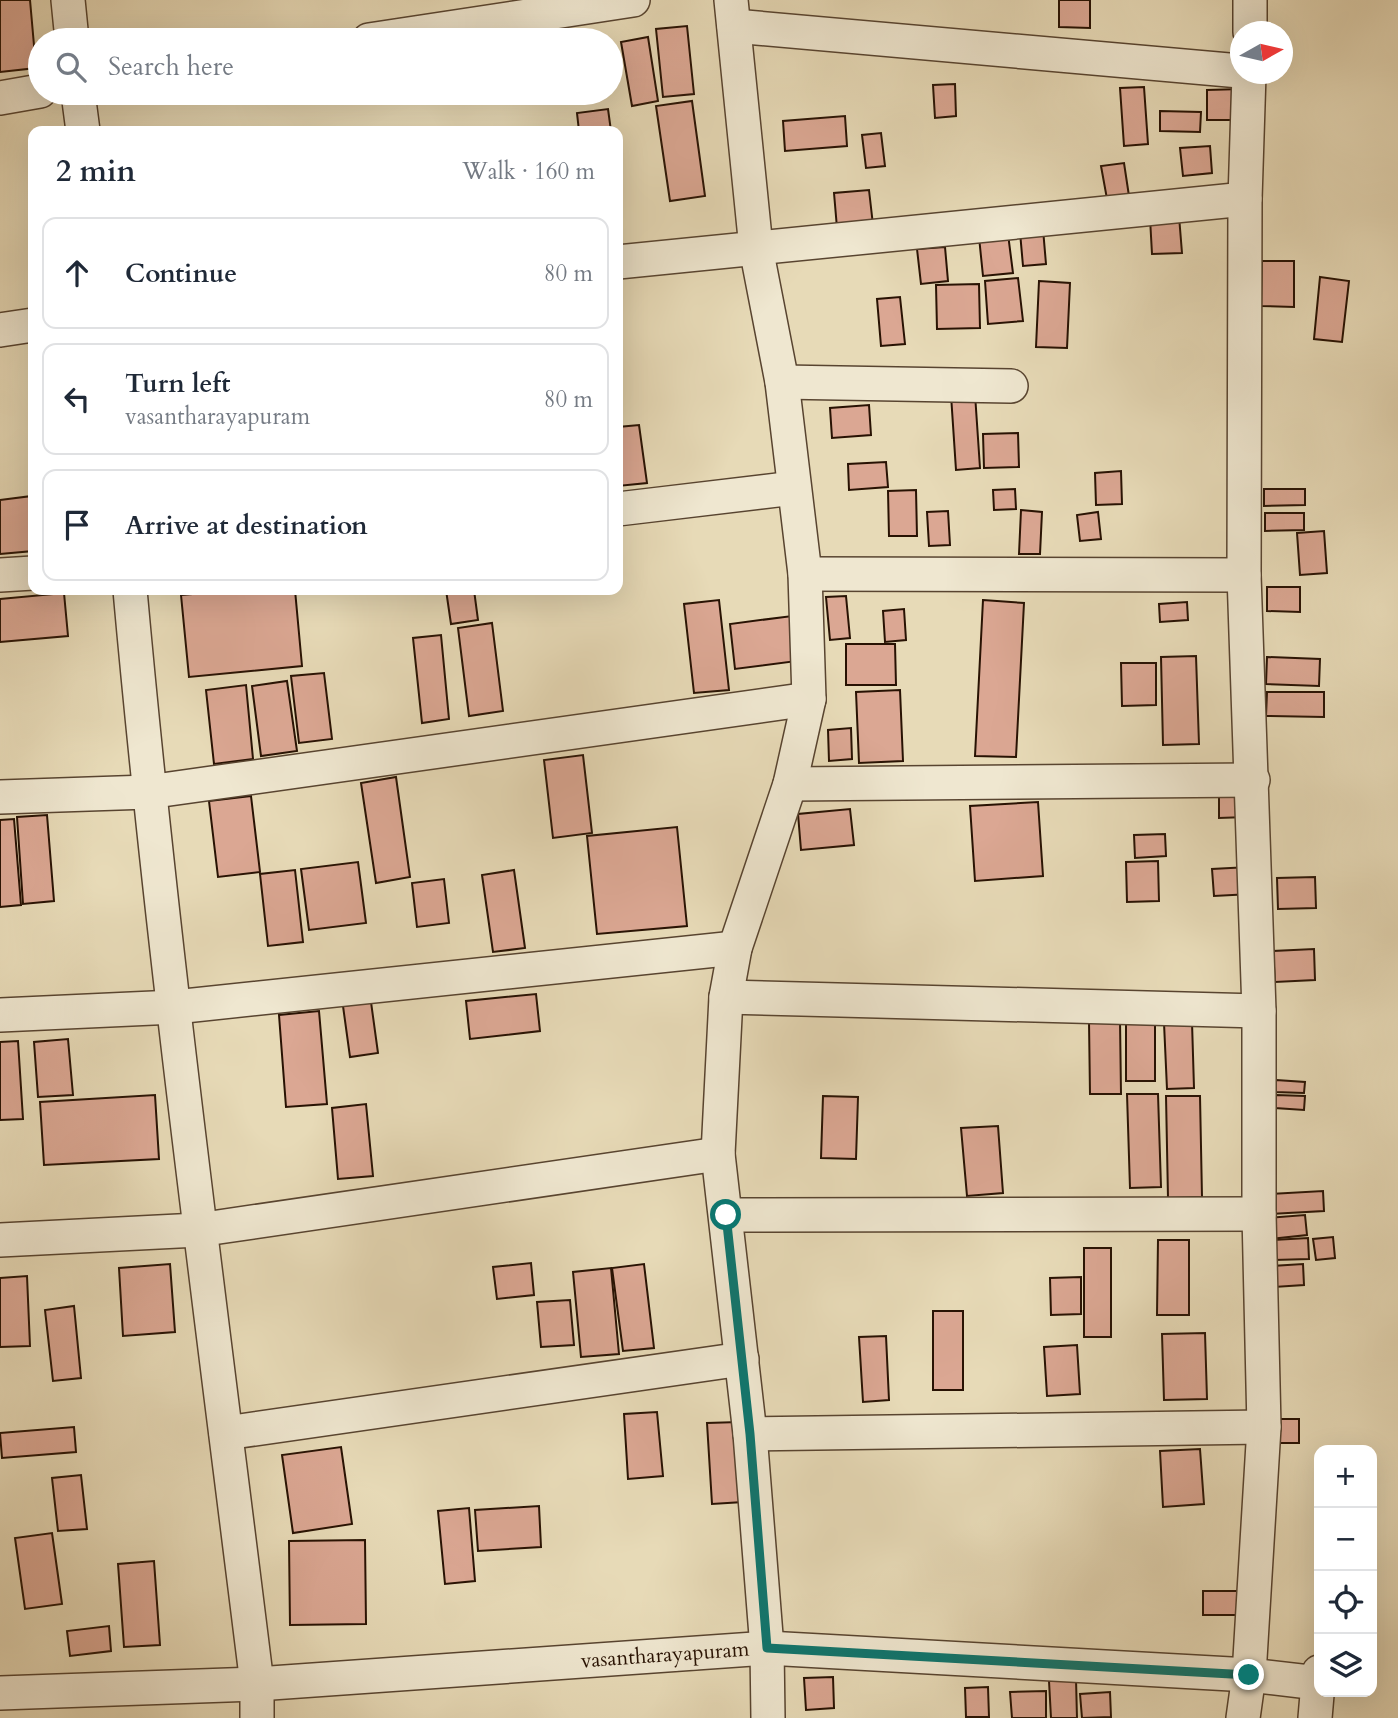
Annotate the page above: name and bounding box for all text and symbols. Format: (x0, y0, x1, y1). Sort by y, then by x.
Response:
north arrow (1230, 21, 1293, 84)
search box (28, 28, 623, 105)
icon: search (52, 48, 90, 86)
text: Search here (108, 49, 234, 84)
text: 2 min (56, 151, 136, 192)
text: Walk · 160 m (462, 156, 595, 187)
icon: ahead (58, 254, 96, 292)
text: Continue (125, 256, 237, 291)
text: 80 m (544, 258, 593, 289)
text: Turn left (125, 366, 230, 401)
icon: left (58, 380, 96, 418)
text: 80 m (544, 384, 593, 415)
text: vasantharayapuram (125, 401, 310, 432)
icon: arrive (58, 506, 96, 544)
text: Arrive at destination (125, 508, 368, 543)
route start (710, 1199, 741, 1230)
map controls (1314, 1445, 1377, 1697)
button: + (1314, 1445, 1377, 1508)
button: − (1314, 1508, 1377, 1571)
button: locate (1314, 1571, 1377, 1634)
button: layers (1314, 1634, 1377, 1697)
street label: vasantharayapuram (580, 1635, 751, 1675)
route end (1233, 1659, 1264, 1690)

